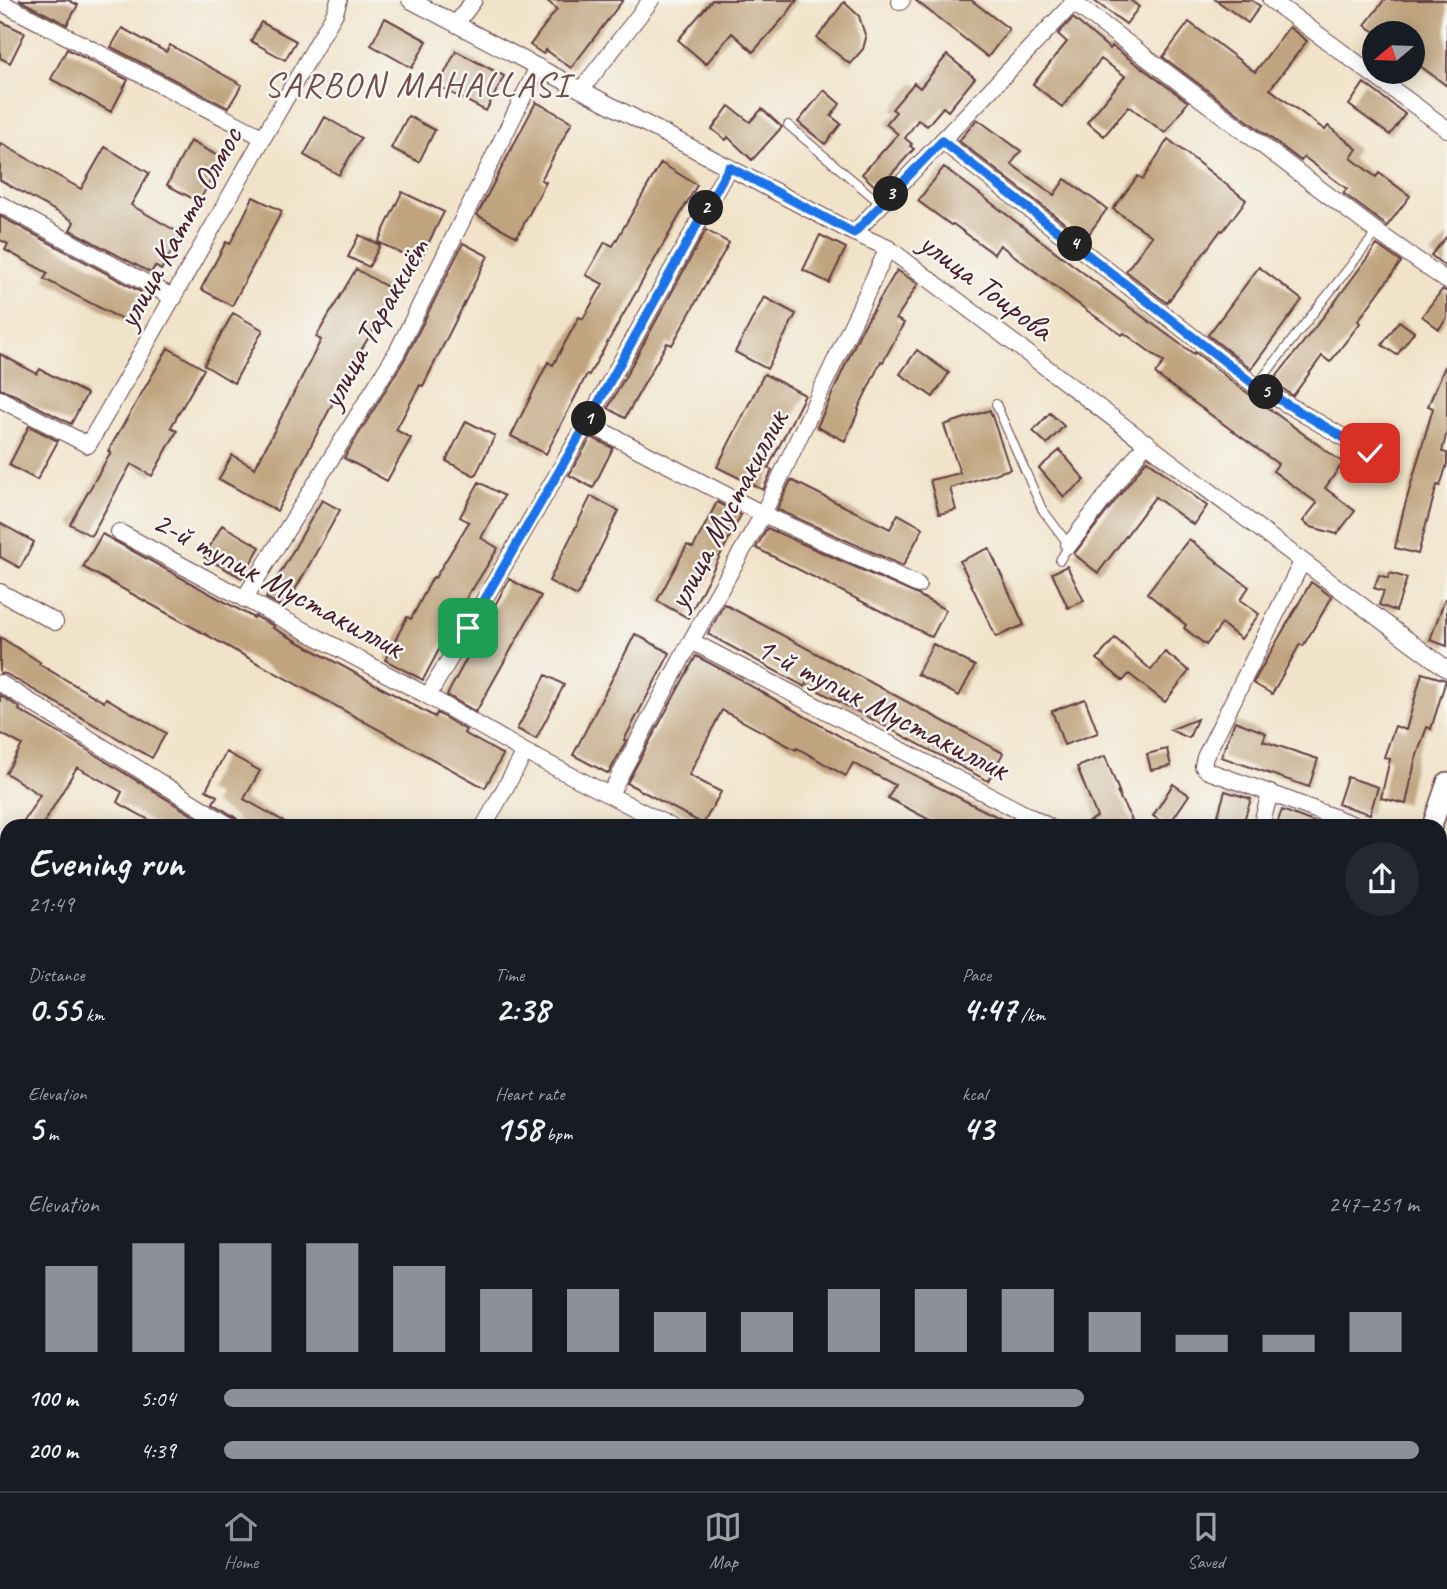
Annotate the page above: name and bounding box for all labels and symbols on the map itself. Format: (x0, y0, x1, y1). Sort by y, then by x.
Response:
north arrow (1362, 21, 1424, 84)
district label: SARBON MAHALLASI (264, 62, 576, 107)
street label: улица Катта Олмос (105, 117, 253, 337)
pin: 3 (874, 176, 908, 212)
pin: 2 (688, 190, 724, 226)
street label: улица Тоирова (909, 220, 1064, 351)
pin: 4 (1058, 226, 1092, 262)
street label: улица Тараккиёт (309, 230, 439, 417)
pin: 5 (1248, 374, 1284, 410)
street label: улица Мустакиллик (656, 400, 798, 618)
pin: 1 (572, 402, 606, 436)
pin (1340, 423, 1400, 483)
street label: 2-й тупик Мустакиллик (146, 500, 413, 669)
pin (438, 598, 498, 658)
street label: 1-й тупик Мустакиллик (749, 626, 1018, 791)

